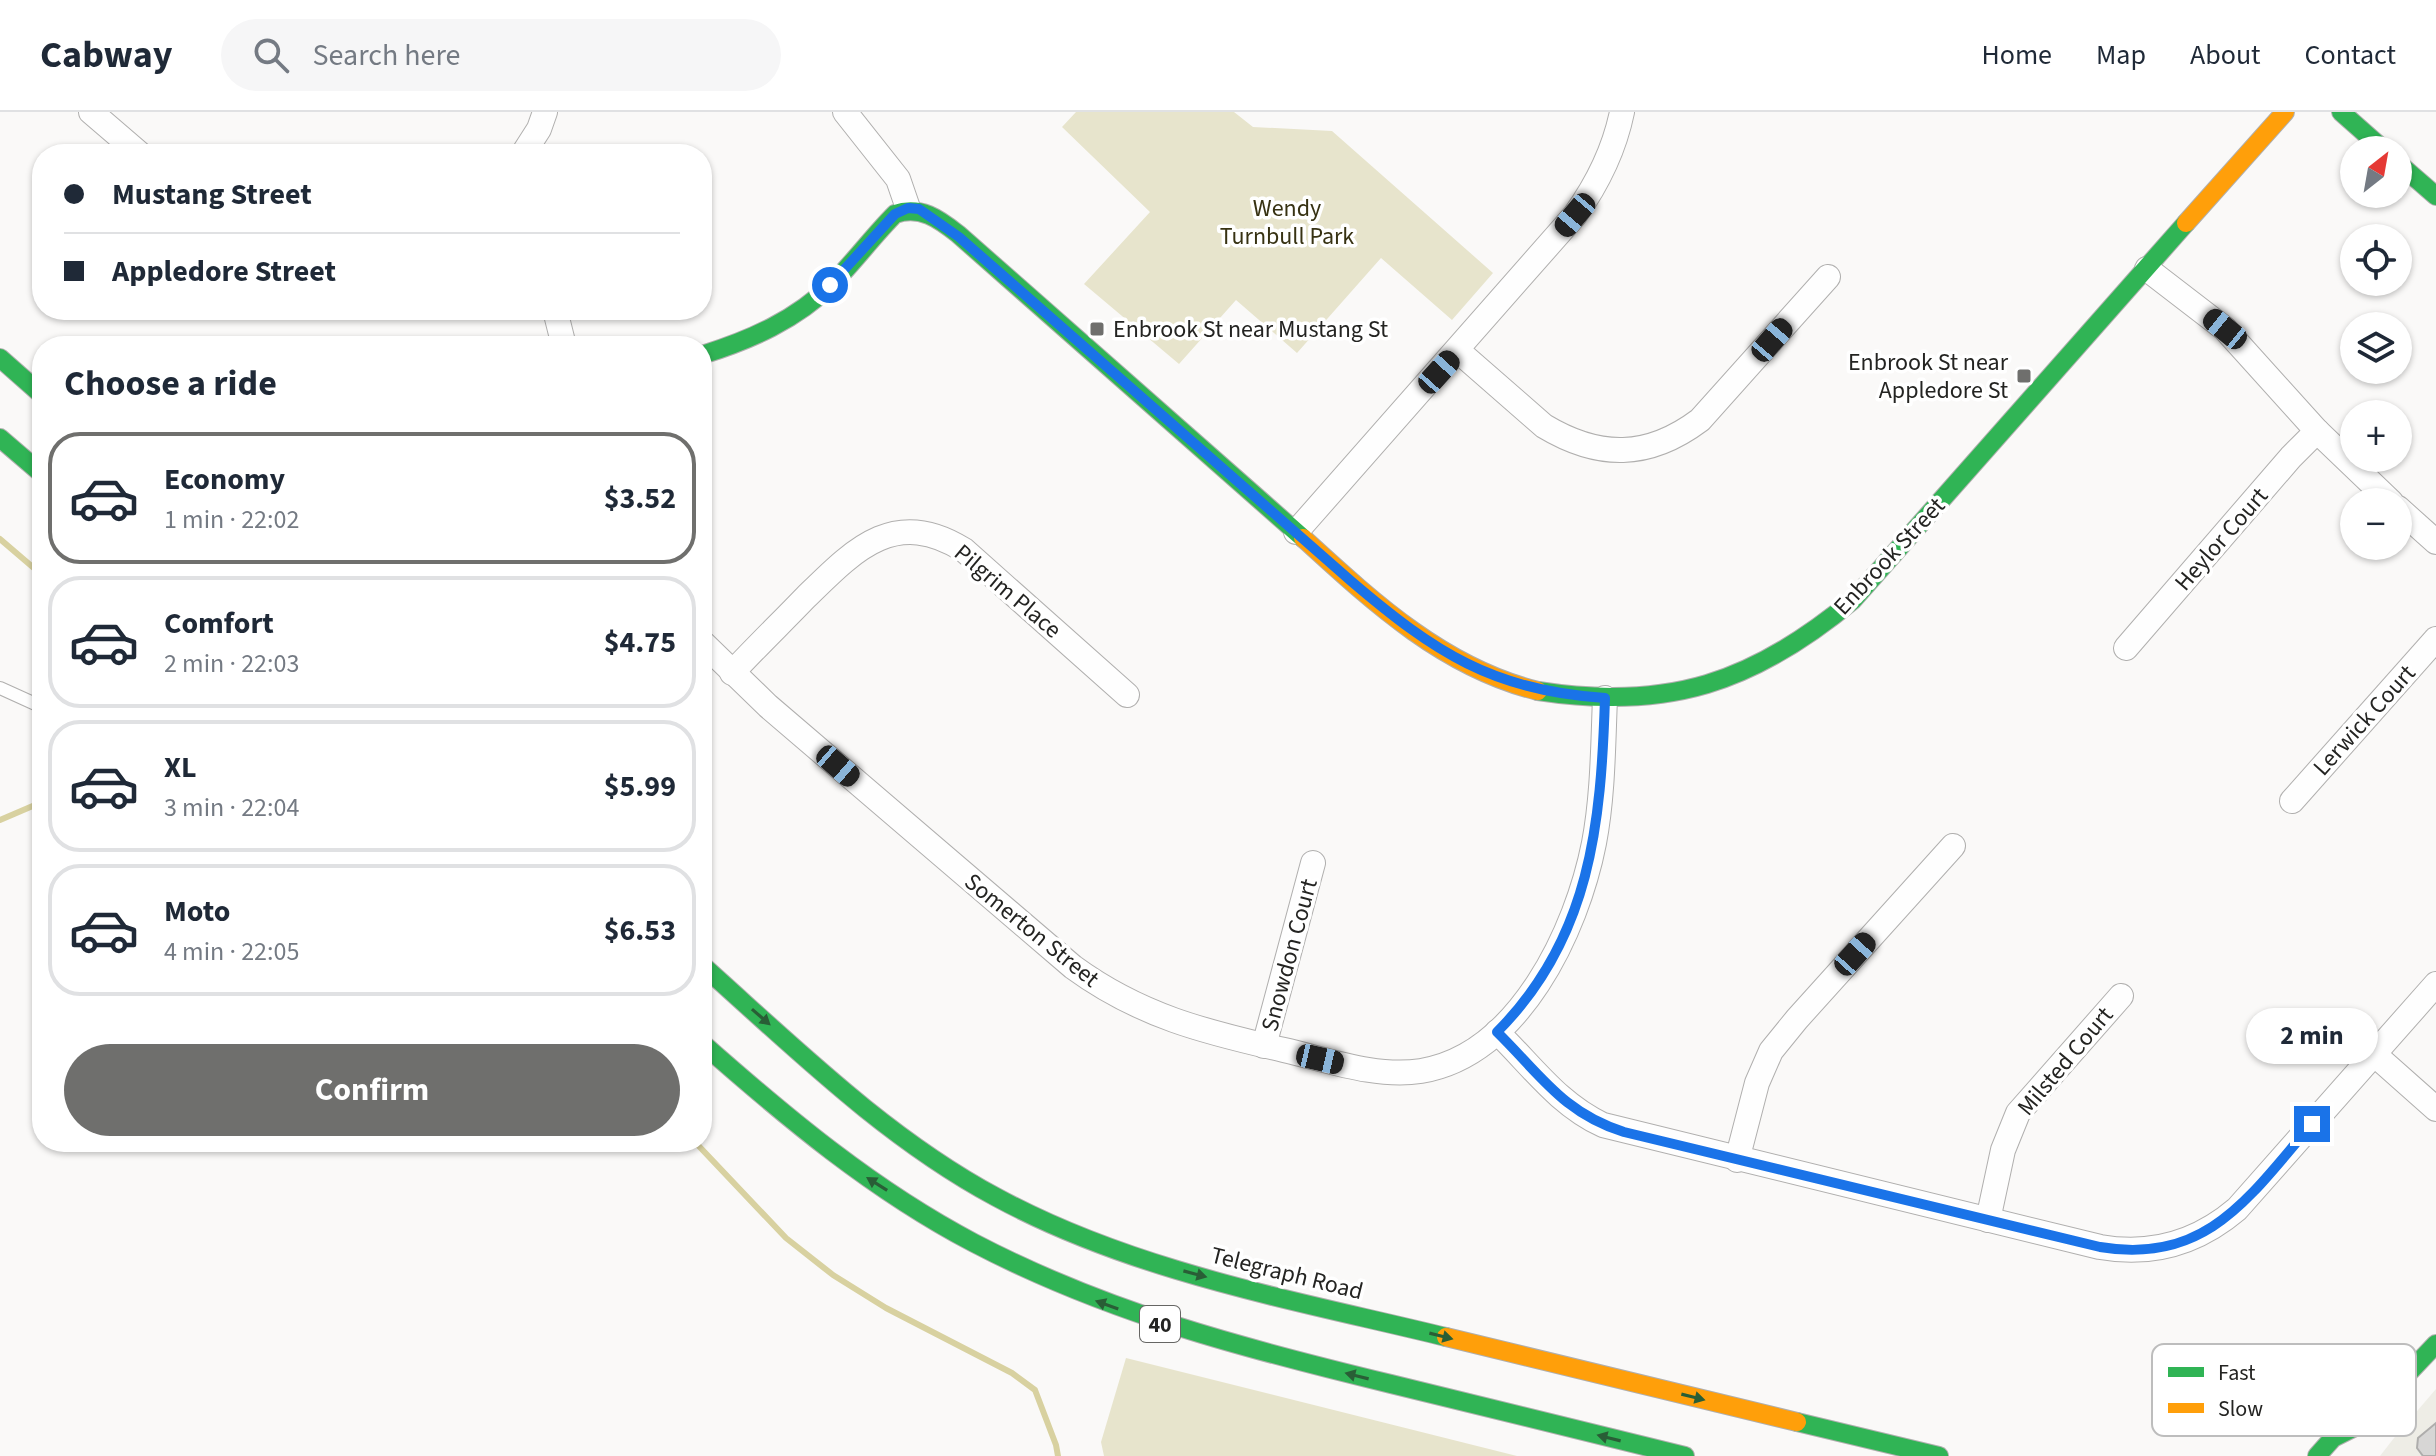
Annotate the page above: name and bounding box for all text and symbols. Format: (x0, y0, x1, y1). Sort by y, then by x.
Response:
search box (221, 19, 781, 91)
text: Cabway (40, 28, 173, 82)
icon: search (249, 33, 293, 77)
text: Search here (313, 34, 460, 77)
text: Home (1981, 35, 2052, 75)
text: Map (2096, 35, 2146, 75)
text: About (2190, 35, 2261, 75)
text: Contact (2305, 35, 2396, 75)
north arrow (2340, 136, 2412, 208)
map controls (2340, 136, 2412, 560)
text: Mustang Street (112, 173, 312, 216)
car (1550, 189, 1600, 241)
park label: Wendy Turnbull Park (1220, 191, 1354, 254)
button: locate (2340, 224, 2412, 296)
text: Appledore Street (112, 250, 336, 293)
route start (812, 267, 848, 303)
car (2199, 305, 2251, 353)
place label: Enbrook St near Mustang St (1113, 312, 1388, 347)
button: layers (2340, 312, 2412, 384)
car (1747, 314, 1797, 366)
marker: Enbrook St near Mustang St (1088, 320, 1106, 338)
place label: Enbrook St near Appledore St (1848, 345, 2009, 408)
car (1414, 346, 1464, 398)
text: Choose a ride (64, 358, 277, 409)
marker: Enbrook St near Appledore St (2015, 367, 2033, 385)
button: + (2340, 400, 2412, 472)
text: Economy (164, 458, 285, 501)
icon: car (68, 462, 140, 534)
text: $3.52 (604, 477, 676, 520)
street label: Heylor Court (2166, 480, 2276, 599)
button: − (2340, 488, 2412, 560)
street label: Enbrook Street (1825, 490, 1953, 623)
text: 1 min · 22:02 (164, 501, 299, 538)
street label: Pilgrim Place (946, 536, 1069, 647)
text: Comfort (164, 602, 274, 645)
icon: car (68, 606, 140, 678)
text: $4.75 (604, 621, 676, 664)
text: 2 min · 22:03 (164, 645, 299, 682)
street label: Lerwick Court (2305, 657, 2424, 784)
car (812, 741, 864, 791)
text: XL (164, 746, 197, 789)
icon: car (68, 750, 140, 822)
text: $5.99 (604, 765, 676, 808)
text: 3 min · 22:04 (164, 789, 299, 826)
street label: Somerton Street (957, 865, 1107, 996)
street label: Snowdon Court (1252, 875, 1327, 1035)
text: Moto (164, 890, 230, 933)
icon: car (68, 894, 140, 966)
text: $6.53 (604, 909, 676, 952)
car (1830, 928, 1880, 980)
text: 4 min · 22:05 (164, 933, 299, 970)
street label: Milsted Court (2009, 999, 2122, 1124)
one-way arrow (751, 1007, 770, 1025)
callout: 2 min (2246, 1008, 2378, 1064)
text: 2 min (2280, 1017, 2344, 1054)
car (1294, 1042, 1346, 1076)
button: Confirm (64, 1044, 680, 1136)
route end (2294, 1106, 2330, 1142)
one-way arrow (867, 1176, 888, 1191)
street label: Telegraph Road (1207, 1238, 1367, 1309)
one-way arrow (1182, 1269, 1207, 1281)
one-way arrow (1095, 1298, 1119, 1310)
road number: 40 (1140, 1306, 1180, 1342)
one-way arrow (1428, 1330, 1453, 1342)
legend (2152, 1344, 2416, 1436)
text: Fast (2218, 1357, 2256, 1389)
one-way arrow (1344, 1369, 1369, 1382)
one-way arrow (1681, 1391, 1706, 1403)
text: Slow (2218, 1393, 2263, 1425)
one-way arrow (1597, 1431, 1622, 1443)

